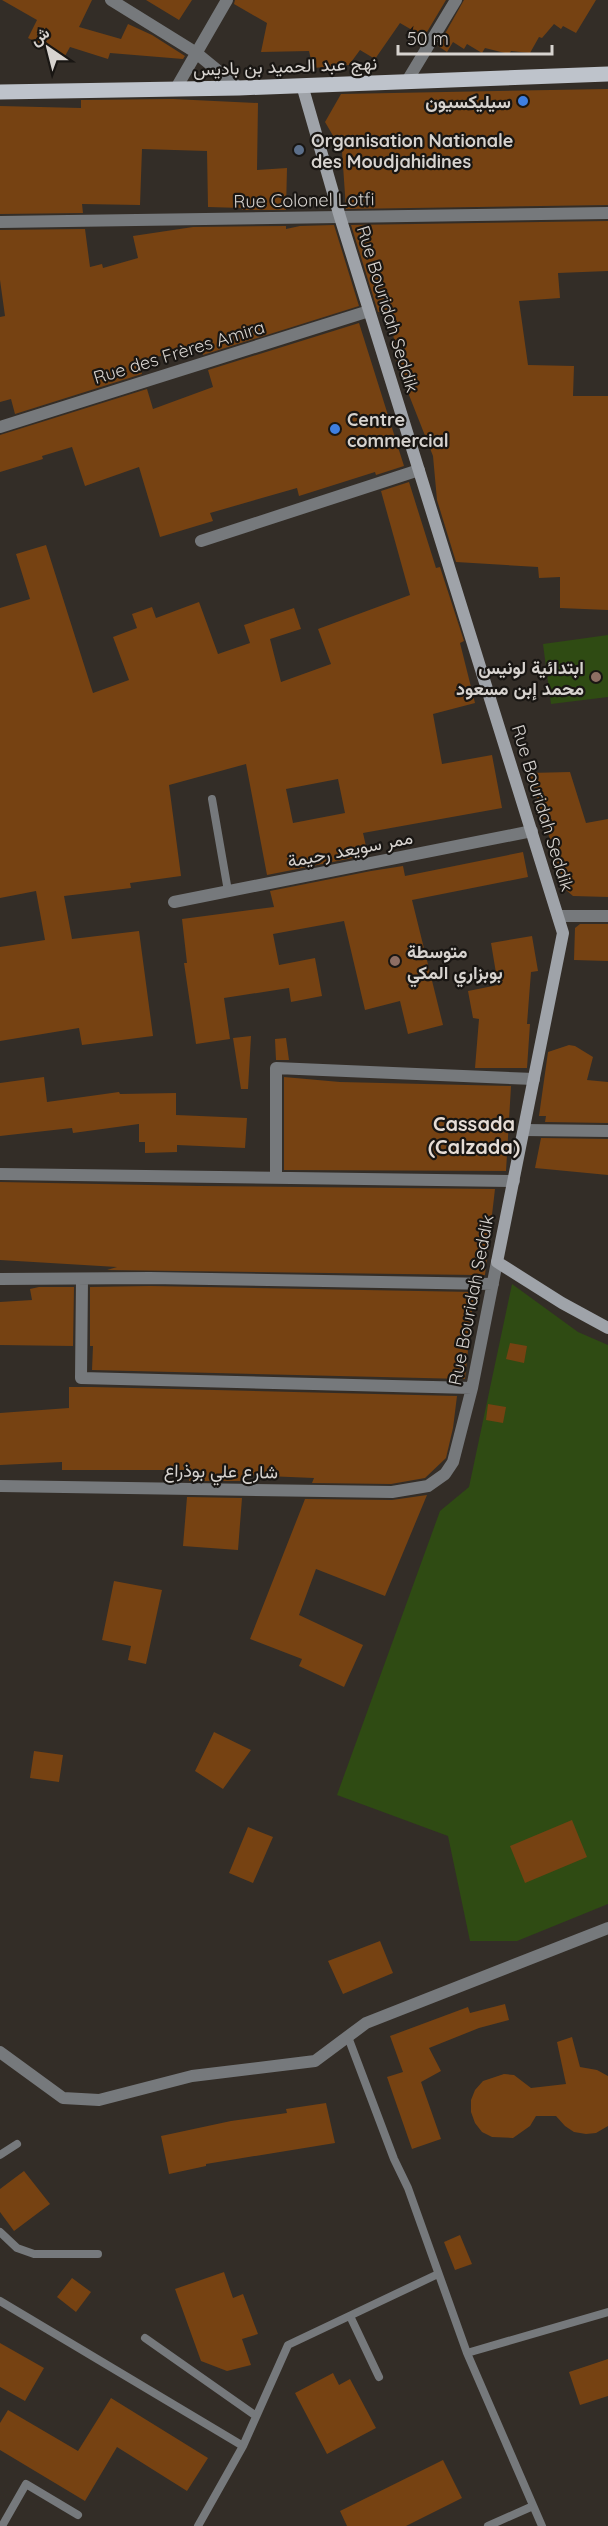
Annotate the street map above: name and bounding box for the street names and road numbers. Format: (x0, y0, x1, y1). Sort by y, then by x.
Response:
street label: نهج عبد الحميد بن باديس (193, 51, 377, 82)
street label: Rue Colonel Lotfi (233, 187, 375, 213)
street label: Rue Bouridah Seddik (352, 223, 424, 395)
street label: Rue des Frères Amira (91, 315, 267, 389)
street label: Rue Bouridah Seddik (507, 722, 579, 894)
street label: ممر سويعد رحيمة (285, 826, 415, 872)
street label: Rue Bouridah Seddik (443, 1213, 499, 1387)
street label: شارع علي بوذراع (164, 1459, 278, 1487)

